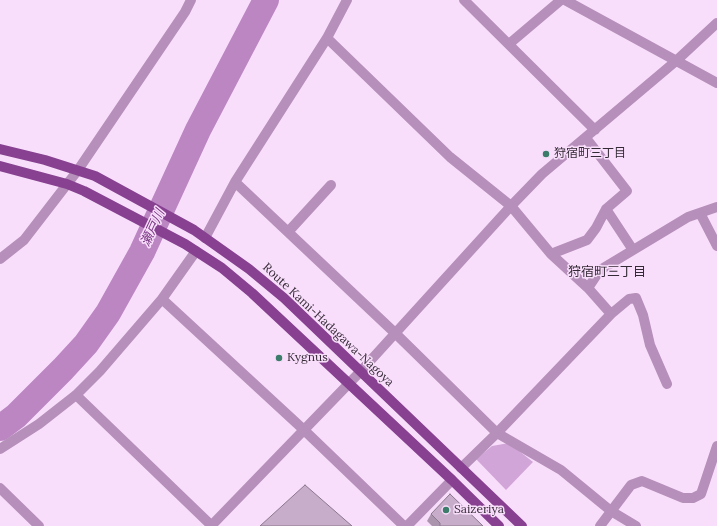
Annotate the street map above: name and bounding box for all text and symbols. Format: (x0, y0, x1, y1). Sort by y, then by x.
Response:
place label: 狩宿町三丁目 (554, 147, 626, 161)
marker: 狩宿町三丁目 (541, 149, 551, 159)
water label: 瀬戸川 (138, 207, 168, 249)
street label: Route Kami-Hadagawa-Nagoya (259, 260, 397, 390)
district label: 狩宿町三丁目 (568, 264, 646, 280)
place label: Kygnus (287, 351, 328, 365)
marker: Kygnus (274, 353, 284, 363)
place label: Saizeriya (454, 503, 504, 517)
marker: Saizeriya (441, 505, 451, 515)

